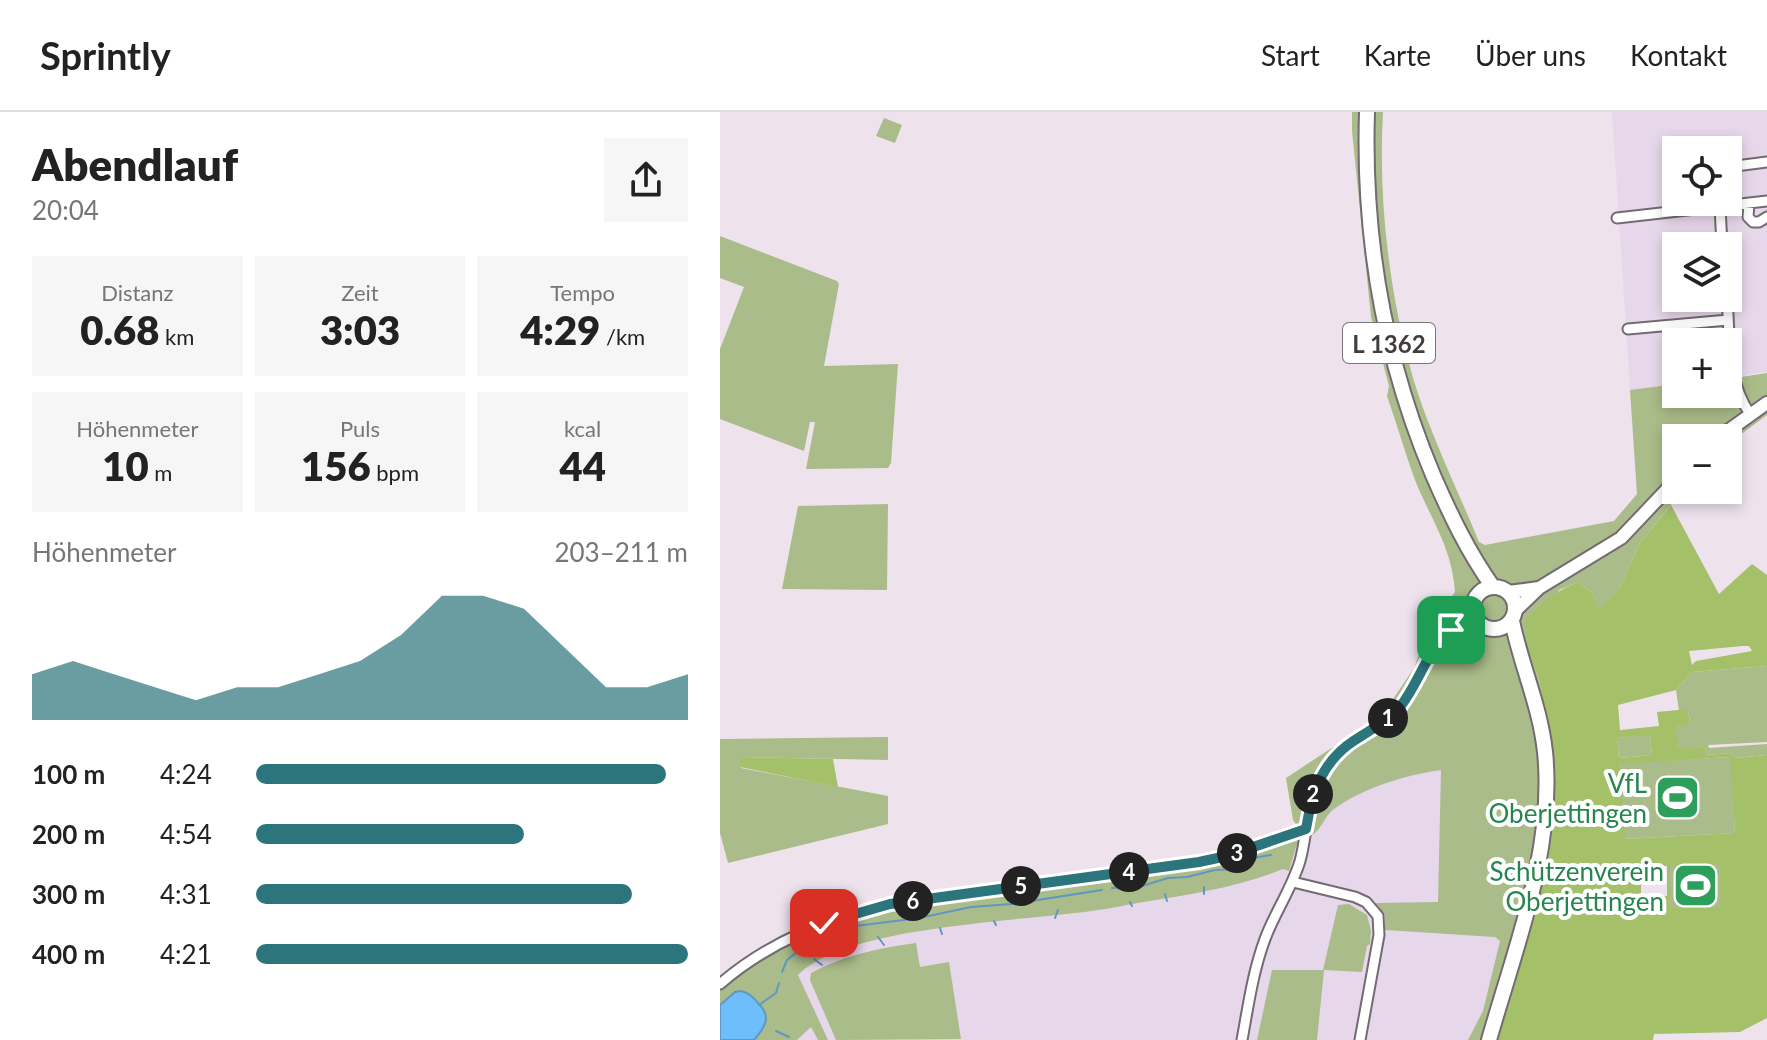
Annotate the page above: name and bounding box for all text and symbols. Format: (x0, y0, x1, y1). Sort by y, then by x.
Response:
text: Sprintly (40, 32, 171, 78)
text: Start (1261, 38, 1320, 72)
text: Karte (1364, 38, 1431, 72)
text: Über uns (1475, 38, 1586, 72)
text: Kontakt (1630, 38, 1727, 72)
map controls (1662, 136, 1742, 504)
button: locate (1662, 136, 1742, 216)
text: Abendlauf (32, 138, 238, 190)
button: share (604, 138, 688, 222)
text: 20:04 (32, 194, 99, 226)
button: layers (1662, 232, 1742, 312)
text: Distanz (101, 279, 174, 306)
text: Zeit (341, 279, 379, 306)
text: Tempo (550, 279, 615, 306)
text: 0.68 (80, 306, 159, 354)
text: 3:03 (320, 306, 400, 354)
text: 4:29 (520, 306, 600, 354)
text: km (159, 323, 194, 350)
text: /km (600, 323, 645, 350)
road number: L 1362 (1343, 323, 1435, 363)
button: + (1662, 328, 1742, 408)
text: Höhenmeter (76, 415, 198, 442)
text: Puls (340, 415, 380, 442)
text: kcal (564, 415, 601, 442)
button: − (1662, 424, 1742, 504)
text: 10 (102, 442, 149, 490)
text: 156 (301, 442, 371, 490)
text: 44 (559, 442, 606, 490)
text: m (149, 459, 172, 486)
text: bpm (371, 459, 419, 486)
text: Höhenmeter (32, 536, 176, 568)
text: 203–211 m (554, 536, 688, 568)
pin (1417, 596, 1485, 664)
icon: arrive (1429, 608, 1473, 652)
pin: 1 (1368, 698, 1408, 738)
text: 1 (1382, 704, 1394, 731)
text: 100 m (32, 758, 105, 790)
text: 4:24 (160, 758, 212, 790)
place label: VfL Oberjettingen (1489, 767, 1647, 829)
pin: 2 (1293, 774, 1333, 814)
sports icon: VfL Oberjettingen (1654, 774, 1702, 822)
text: 2 (1307, 780, 1319, 807)
text: 200 m (32, 818, 105, 850)
text: 4:54 (160, 818, 212, 850)
pin: 3 (1217, 833, 1257, 873)
text: 3 (1231, 839, 1243, 866)
pin: 4 (1109, 852, 1149, 892)
place label: Schützenverein Oberjettingen (1490, 855, 1664, 917)
text: 4 (1123, 858, 1135, 885)
sports icon: Schützenverein Oberjettingen (1671, 862, 1719, 910)
pin: 5 (1001, 866, 1041, 906)
text: 5 (1015, 872, 1027, 899)
text: 300 m (32, 878, 105, 910)
text: 4:31 (160, 878, 212, 910)
pin: 6 (893, 881, 933, 921)
text: 6 (907, 887, 919, 914)
pin (790, 889, 858, 957)
icon: check (802, 901, 846, 945)
text: 400 m (32, 938, 105, 970)
text: 4:21 (160, 938, 212, 970)

